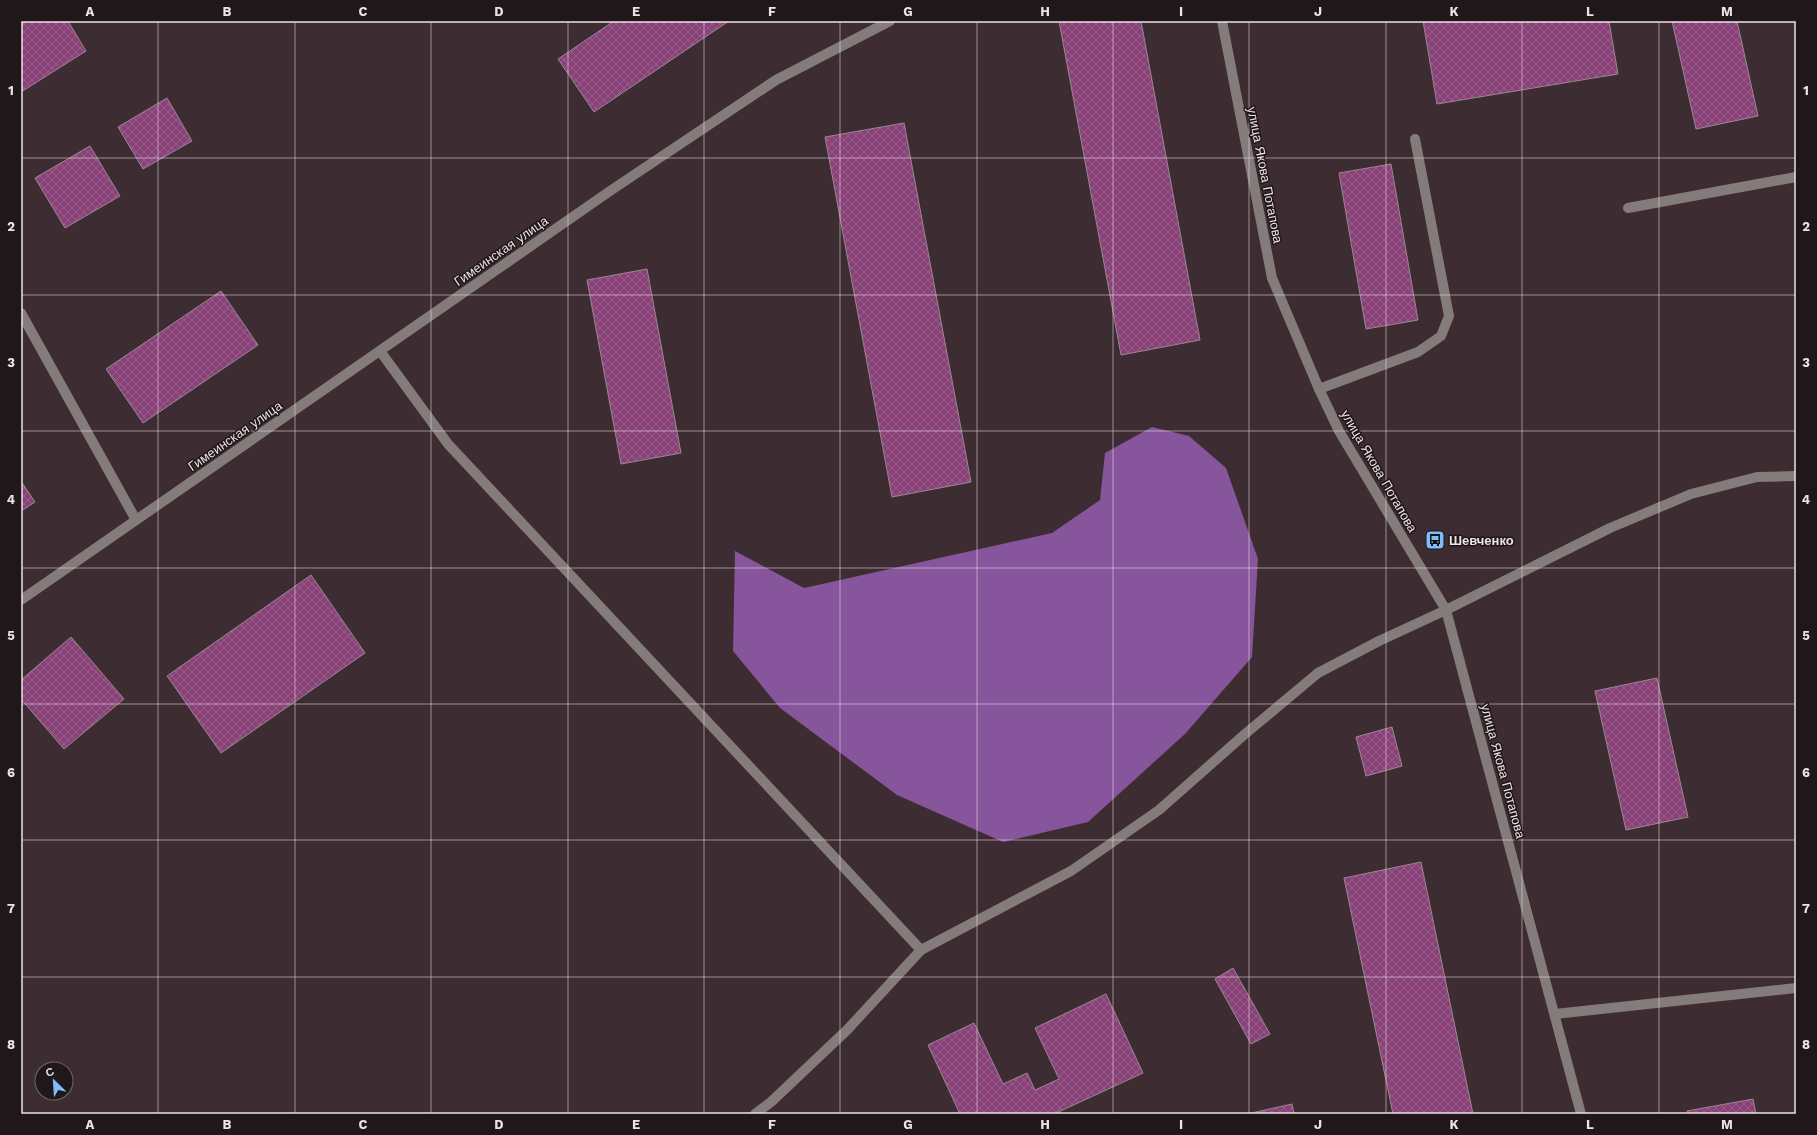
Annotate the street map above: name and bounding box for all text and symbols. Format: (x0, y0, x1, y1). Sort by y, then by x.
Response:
text: A (86, 4, 95, 19)
text: B (223, 4, 232, 19)
text: C (359, 4, 368, 19)
text: D (494, 4, 504, 19)
text: E (632, 4, 640, 19)
text: F (768, 4, 776, 19)
text: G (903, 4, 913, 19)
text: H (1040, 4, 1050, 19)
text: I (1179, 4, 1183, 19)
text: J (1314, 4, 1322, 19)
text: K (1449, 4, 1459, 19)
text: L (1586, 4, 1594, 19)
text: M (1721, 4, 1733, 19)
text: 1 (8, 83, 14, 98)
text: 1 (1803, 83, 1809, 98)
street label: улица Якова Потапова (1244, 106, 1286, 245)
street label: Гимеинская улица (451, 213, 551, 289)
text: 2 (7, 219, 15, 234)
text: 2 (1802, 219, 1810, 234)
text: 3 (7, 355, 15, 370)
text: 3 (1802, 355, 1810, 370)
street label: Гимеинская улица (185, 398, 285, 474)
street label: улица Якова Потапова (1338, 407, 1421, 535)
text: 4 (7, 492, 16, 507)
text: 4 (1802, 492, 1811, 507)
bus stop icon: Шевченко (1424, 529, 1446, 551)
place label: Шевченко (1449, 533, 1514, 548)
text: 5 (7, 628, 15, 643)
text: 5 (1802, 628, 1810, 643)
street label: улица Якова Потапова (1478, 702, 1528, 841)
text: 6 (7, 765, 15, 780)
text: 6 (1802, 765, 1810, 780)
text: 7 (7, 901, 15, 916)
text: 7 (1802, 901, 1810, 916)
text: 8 (7, 1037, 15, 1052)
text: 8 (1802, 1037, 1810, 1052)
north arrow (34, 1061, 74, 1101)
text: С (44, 1065, 56, 1080)
text: A (86, 1117, 95, 1132)
text: B (223, 1117, 232, 1132)
text: C (359, 1117, 368, 1132)
text: D (494, 1117, 504, 1132)
text: E (632, 1117, 640, 1132)
text: F (768, 1117, 776, 1132)
text: G (903, 1117, 913, 1132)
text: H (1040, 1117, 1050, 1132)
text: I (1179, 1117, 1183, 1132)
text: J (1314, 1117, 1322, 1132)
text: K (1449, 1117, 1459, 1132)
text: L (1586, 1117, 1594, 1132)
text: M (1721, 1117, 1733, 1132)

